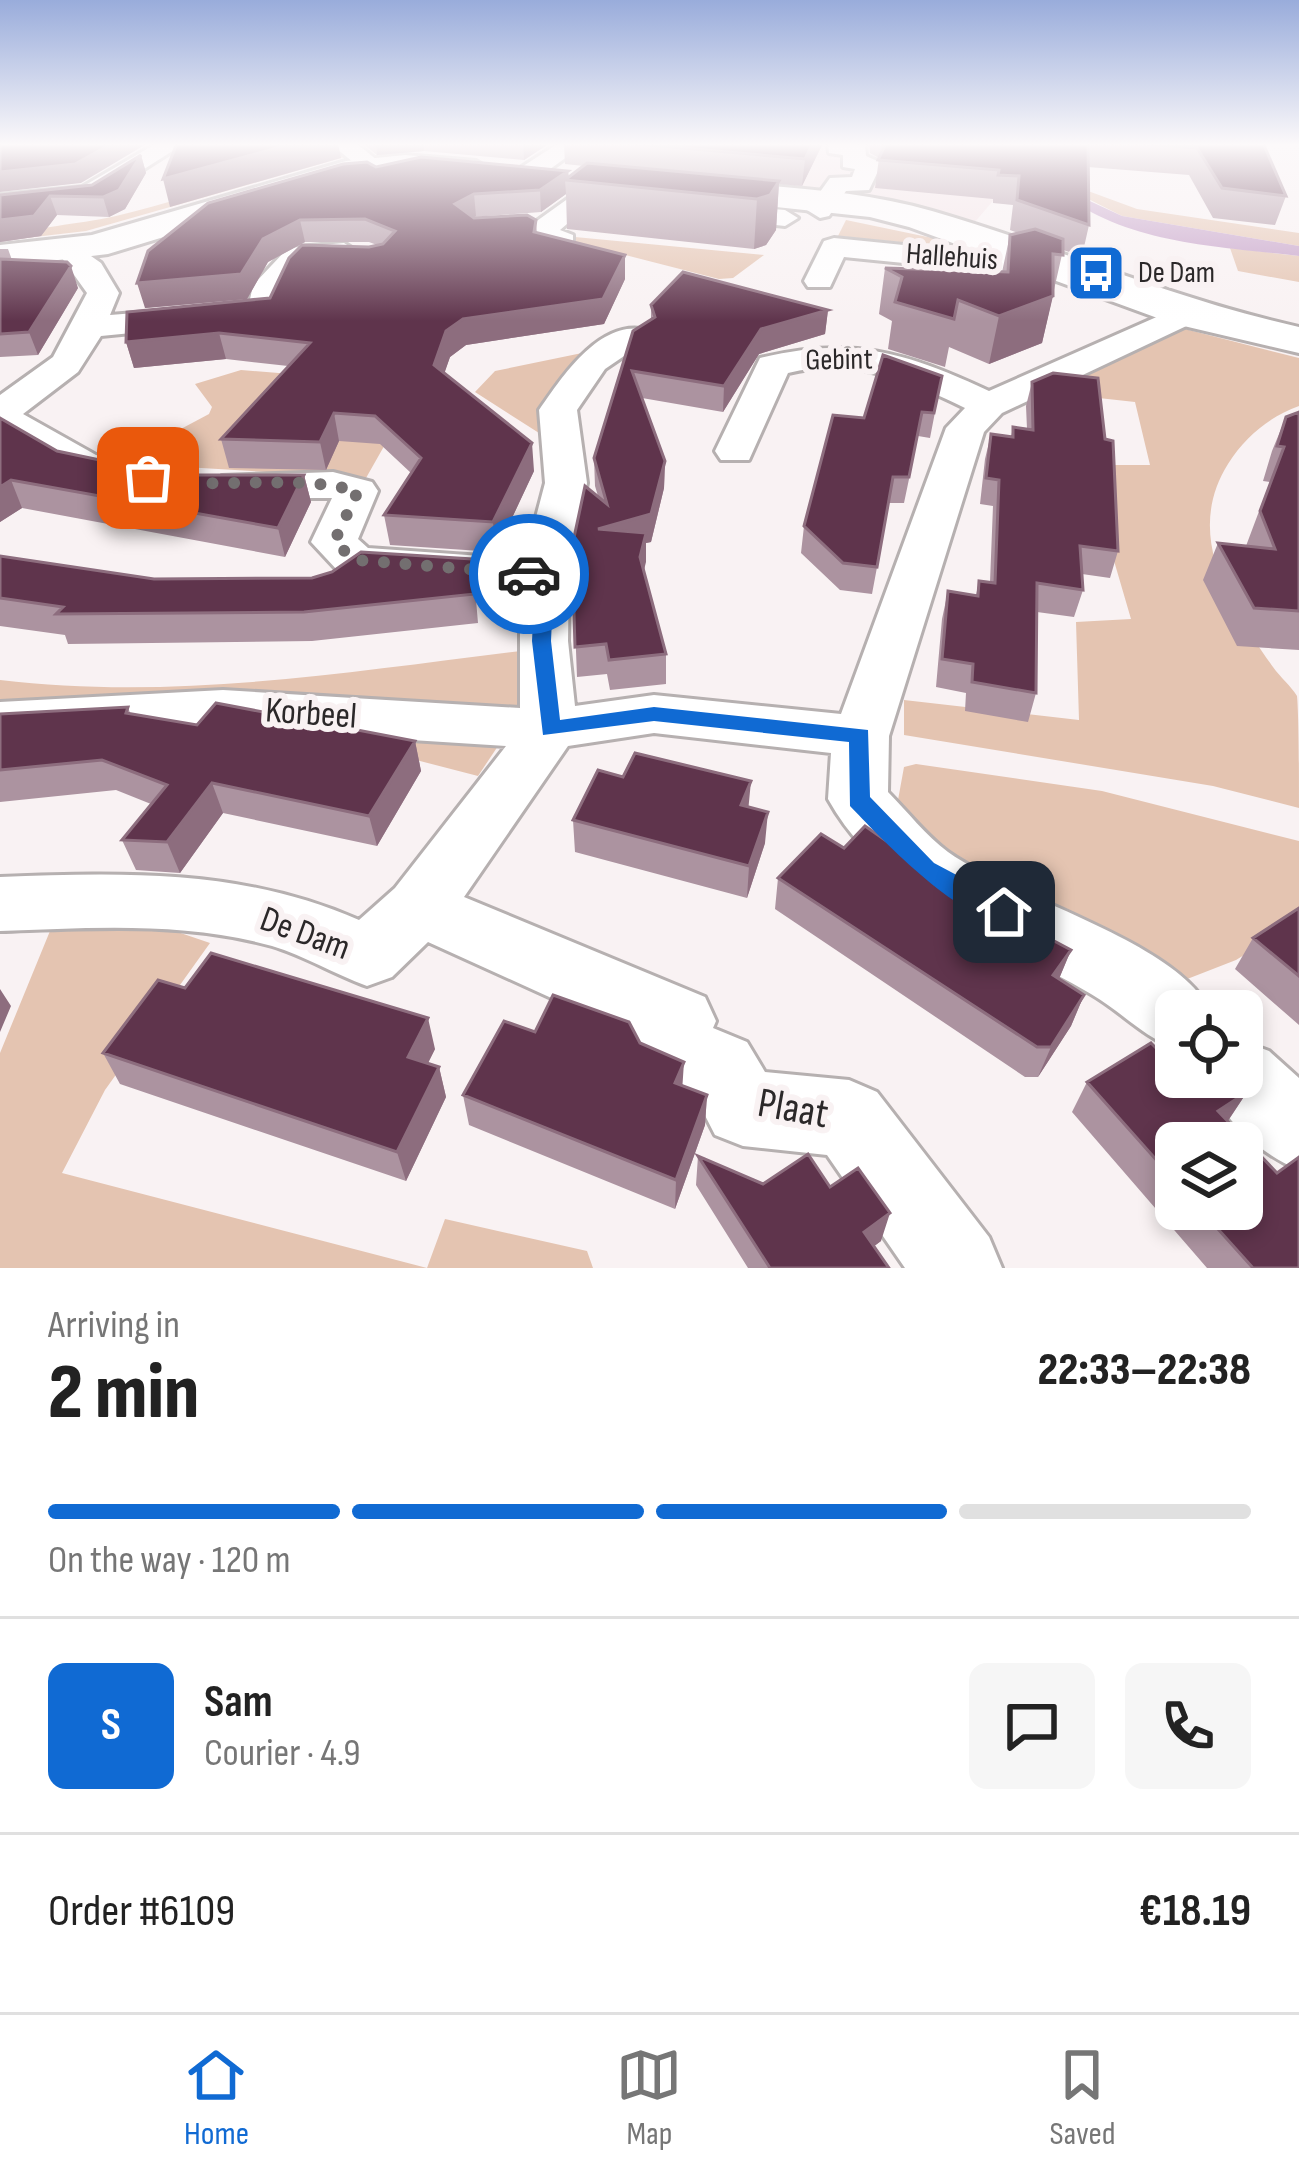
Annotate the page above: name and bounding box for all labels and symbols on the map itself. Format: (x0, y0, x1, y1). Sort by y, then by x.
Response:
street label: Hallehuis (905, 236, 999, 278)
bus stop icon: De Dam (1065, 242, 1127, 304)
place label: De Dam (1138, 255, 1215, 291)
street label: Gebint (805, 341, 873, 379)
pin (97, 427, 199, 529)
courier (469, 514, 589, 634)
street label: Korbeel (264, 689, 358, 739)
pin (953, 861, 1055, 963)
street label: De Dam (254, 898, 356, 970)
street label: Plaat (754, 1078, 832, 1140)

